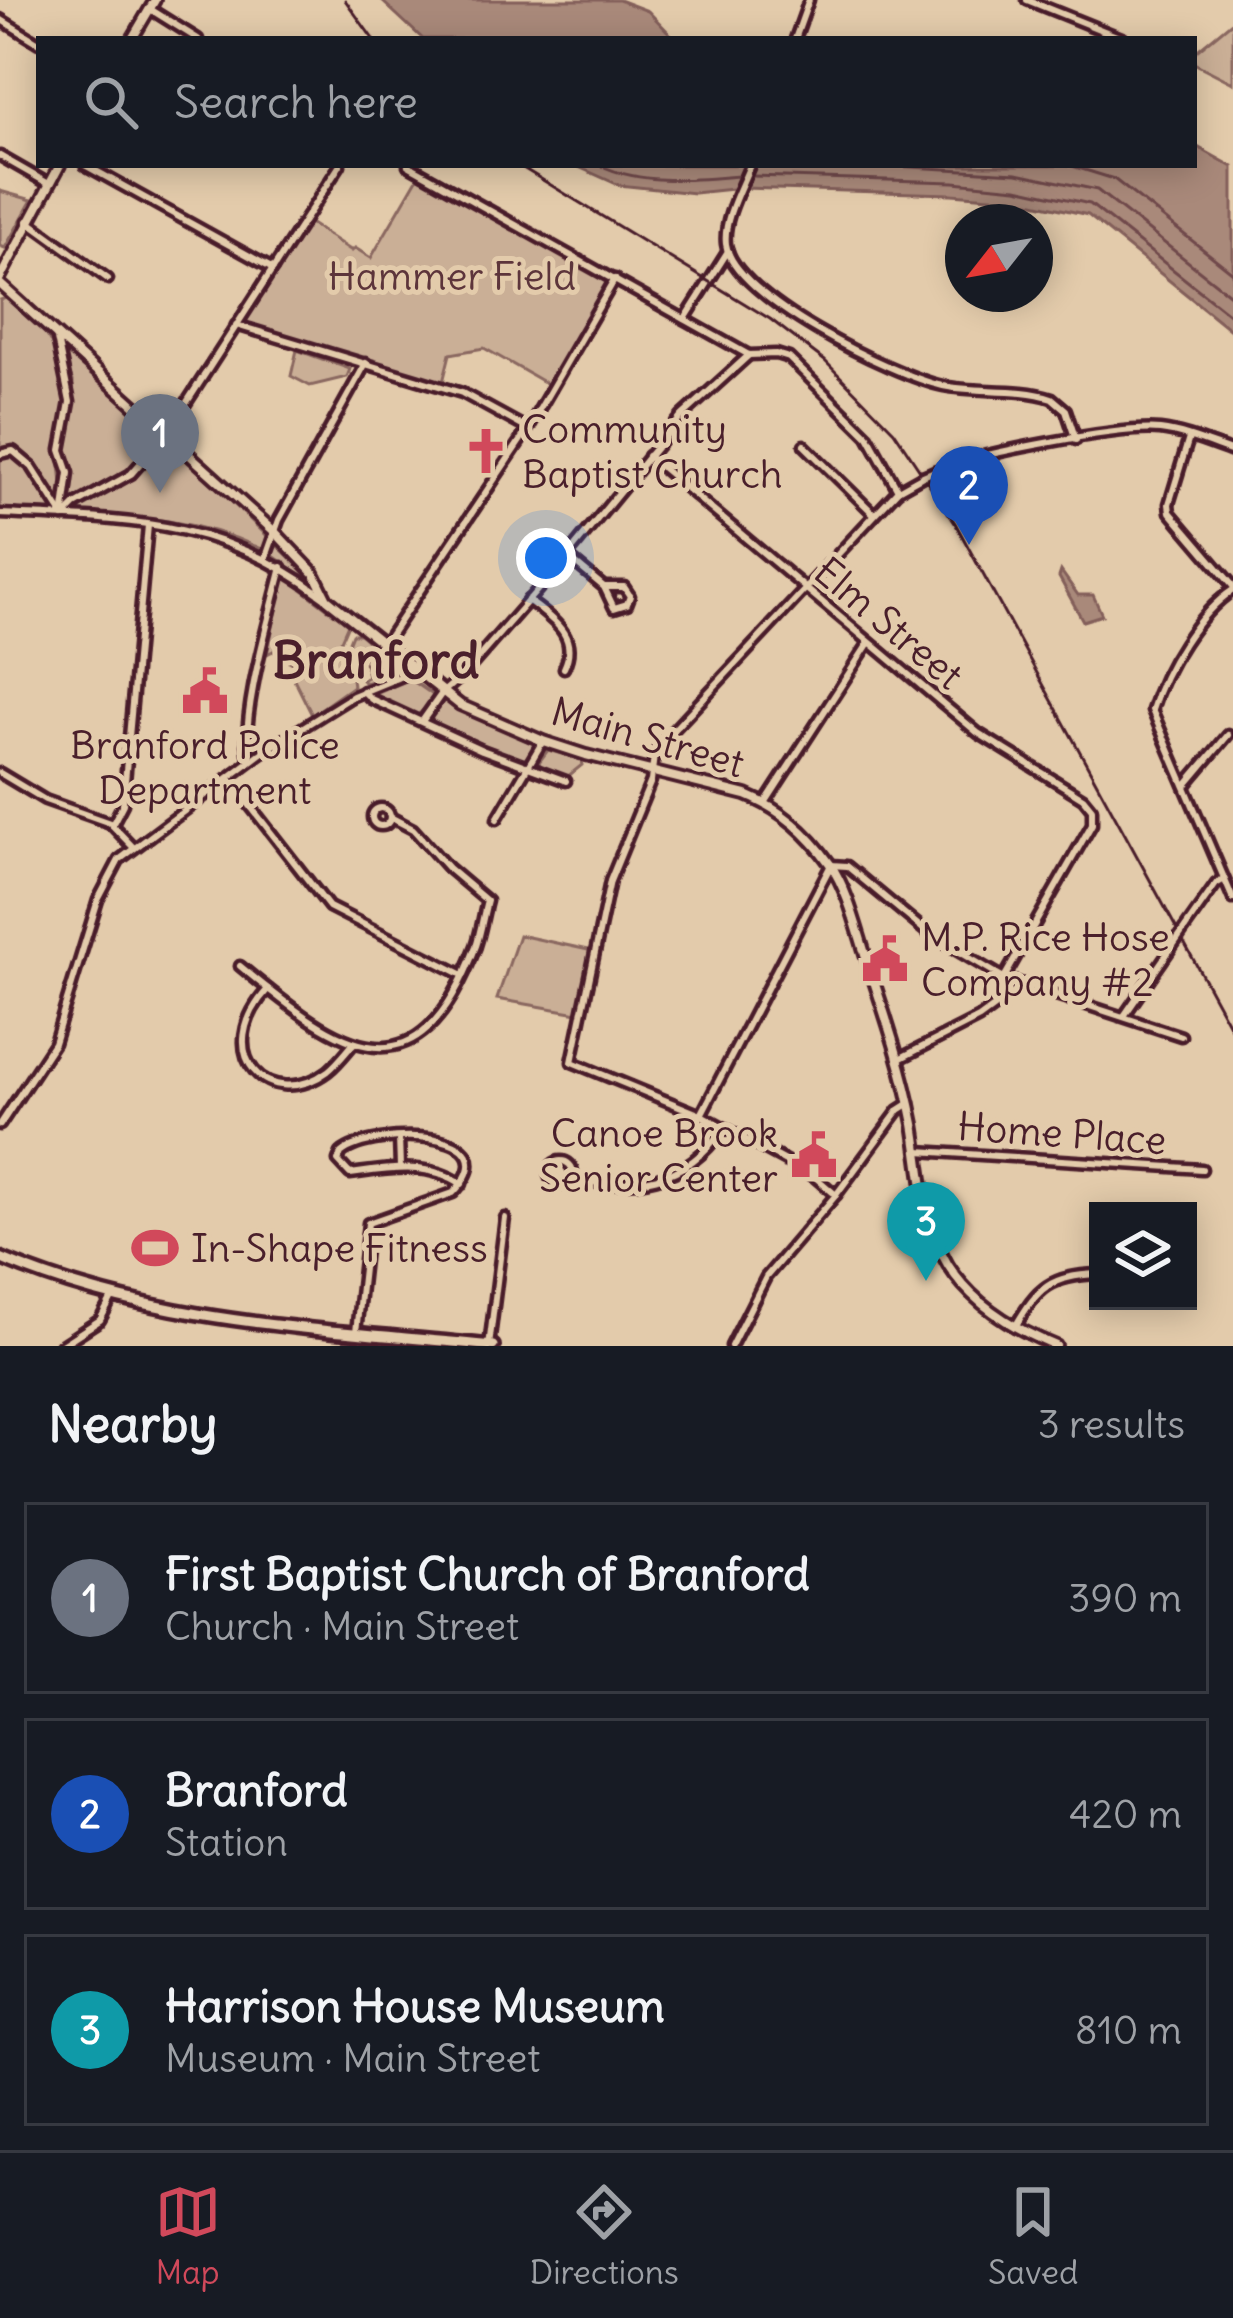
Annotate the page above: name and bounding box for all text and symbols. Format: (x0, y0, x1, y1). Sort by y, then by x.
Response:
search box (36, 36, 1197, 168)
icon: search (78, 69, 144, 135)
text: Search here (174, 74, 418, 130)
north arrow (945, 204, 1053, 312)
park label: Hammer Field (328, 252, 576, 301)
pin: 1 (121, 394, 199, 493)
place label: Community Baptist Church (522, 405, 782, 499)
church icon: Community Baptist Church (461, 426, 511, 476)
pin: 2 (930, 446, 1008, 545)
your location (516, 528, 576, 588)
street label: Elm Street (804, 547, 973, 700)
district label: Branford (272, 628, 480, 692)
public building icon: Branford Police Department (180, 666, 230, 716)
street label: Main Street (546, 687, 750, 788)
place label: Branford Police Department (70, 721, 340, 815)
place label: M.P. Rice Hose Company #2 (921, 913, 1170, 1007)
public building icon: M.P. Rice Hose Company #2 (860, 934, 910, 984)
street label: Home Place (956, 1102, 1168, 1165)
place label: Canoe Brook Senior Center (539, 1109, 778, 1203)
public building icon: Canoe Brook Senior Center (789, 1130, 839, 1180)
pin: 3 (887, 1182, 965, 1281)
map controls (1089, 1202, 1197, 1310)
button: layers (1089, 1202, 1197, 1310)
sports icon: In-Shape Fitness (130, 1223, 180, 1273)
place label: In-Shape Fitness (191, 1224, 488, 1273)
text: Nearby (48, 1392, 217, 1456)
text: 3 results (1038, 1400, 1185, 1449)
text: First Baptist Church of Branford (165, 1546, 810, 1602)
text: 1 (82, 1574, 98, 1623)
text: 390 m (1068, 1574, 1182, 1623)
text: Church · Main Street (165, 1602, 519, 1651)
text: Branford (165, 1762, 348, 1818)
text: 2 (79, 1790, 101, 1839)
text: 420 m (1069, 1790, 1182, 1839)
text: Station (165, 1818, 288, 1867)
text: Harrison House Museum (165, 1978, 665, 2034)
text: 3 (79, 2006, 101, 2055)
text: 810 m (1075, 2006, 1182, 2055)
text: Museum · Main Street (165, 2034, 540, 2083)
tab: Map (155, 2179, 221, 2293)
tab: Directions (530, 2179, 679, 2293)
tab: Saved (988, 2179, 1078, 2293)

